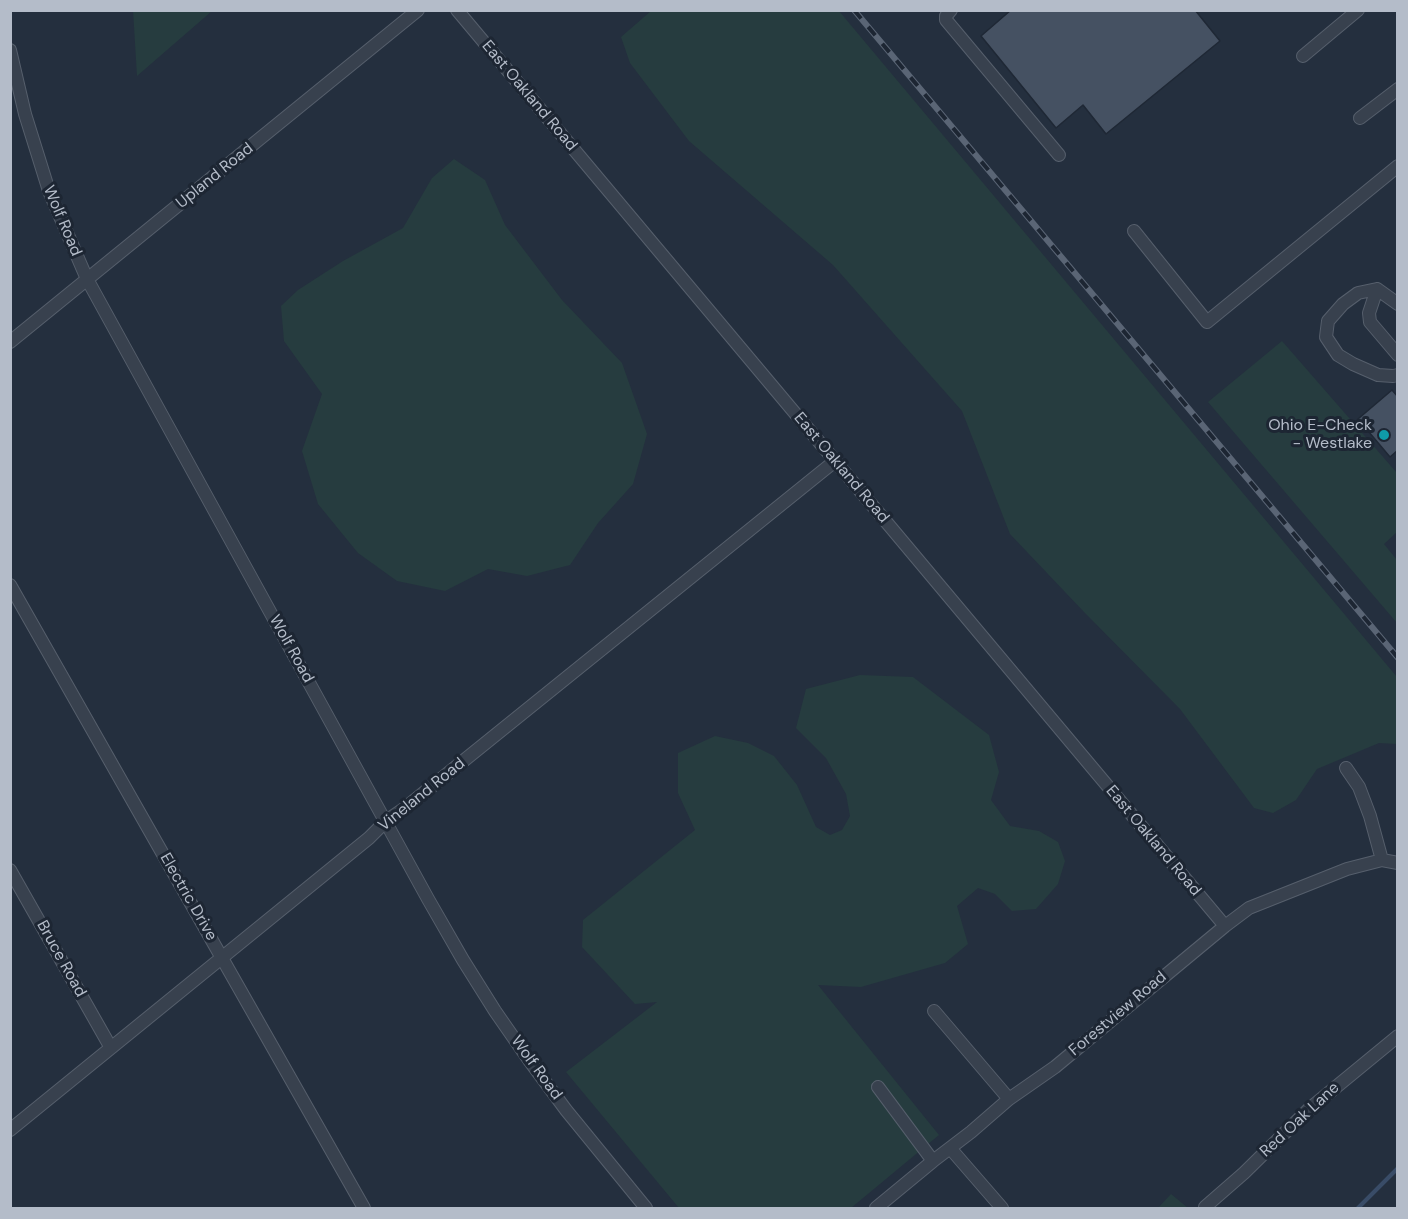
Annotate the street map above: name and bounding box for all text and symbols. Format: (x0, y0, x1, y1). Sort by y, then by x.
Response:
street label: East Oakland Road (477, 37, 581, 155)
street label: Upland Road (173, 139, 257, 213)
street label: Wolf Road (39, 183, 85, 259)
street label: East Oakland Road (789, 409, 893, 527)
place label: Ohio E-Check - Westlake (1268, 416, 1372, 454)
marker: Ohio E-Check - Westlake (1377, 428, 1391, 442)
street label: Wolf Road (265, 612, 317, 686)
street label: Vineland Road (375, 754, 469, 836)
street label: East Oakland Road (1101, 782, 1205, 900)
street label: Electric Drive (155, 850, 221, 944)
street label: Bruce Road (32, 917, 90, 1001)
street label: Forestview Road (1065, 968, 1171, 1060)
street label: Wolf Road (506, 1032, 566, 1104)
street label: Red Oak Lane (1256, 1078, 1344, 1162)

